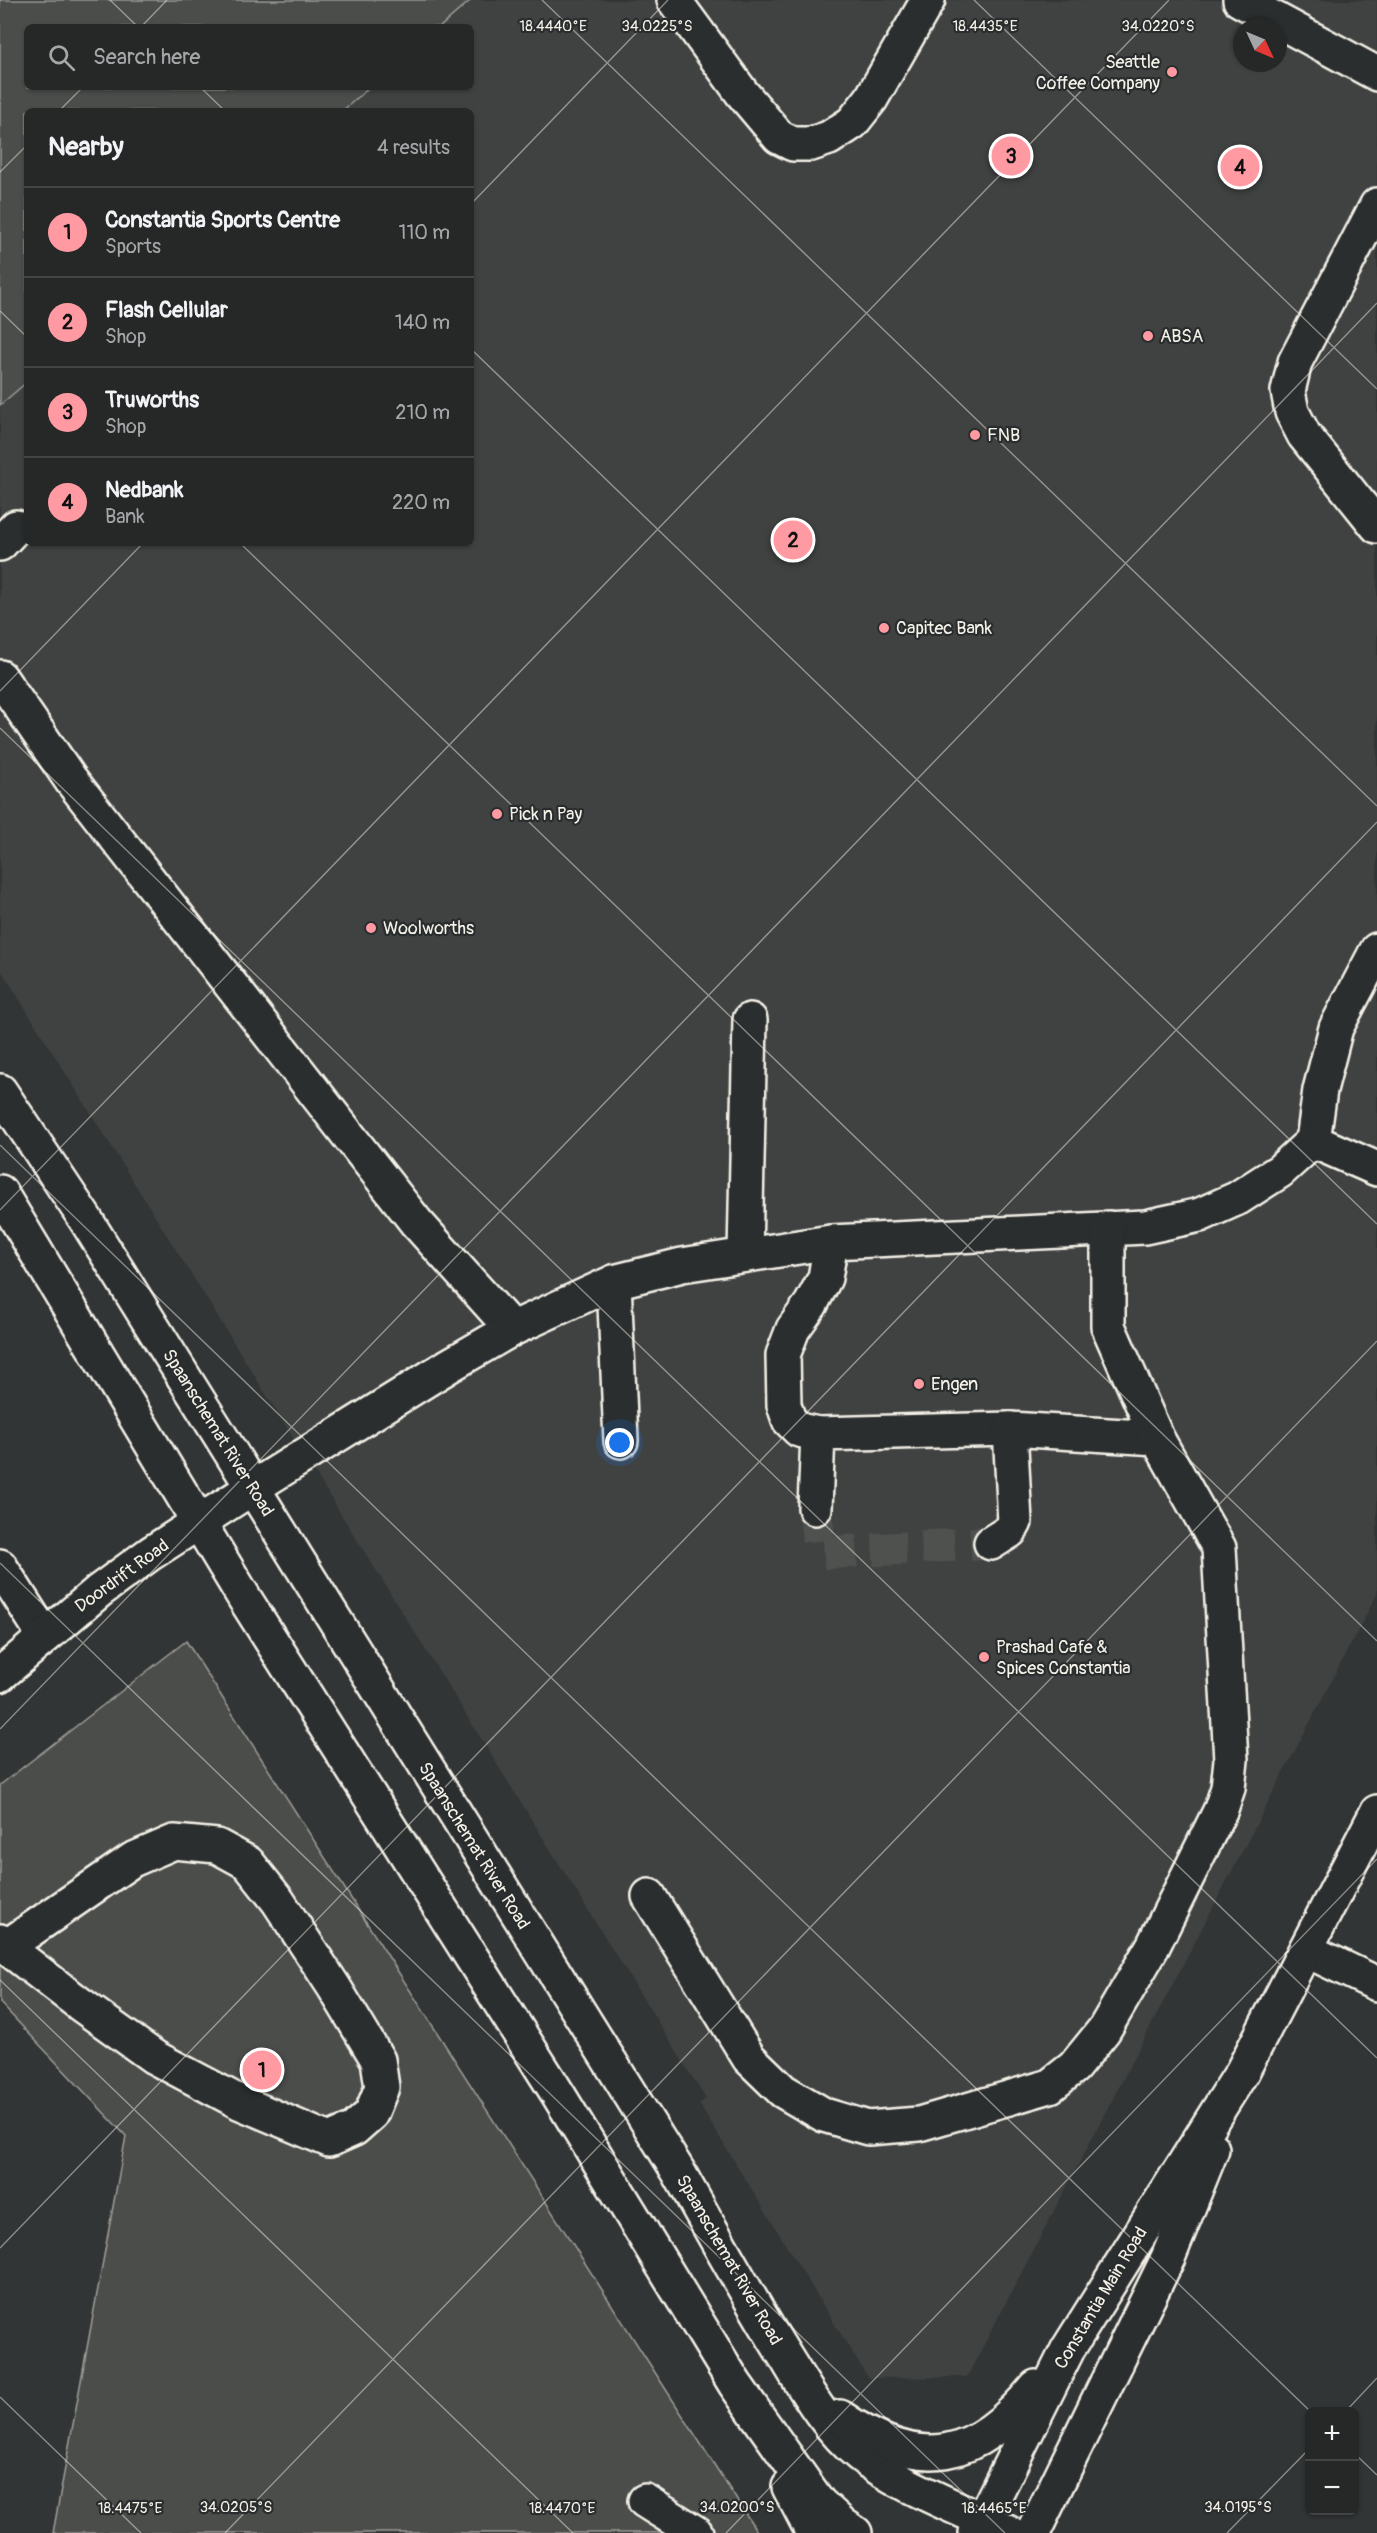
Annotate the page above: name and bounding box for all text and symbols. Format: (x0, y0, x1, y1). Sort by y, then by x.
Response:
text: 18.4440°E (519, 17, 587, 36)
text: 34.0225°S (622, 17, 692, 36)
text: 18.4435°E (953, 17, 1018, 36)
text: 34.0220°S (1122, 17, 1194, 36)
north arrow (1233, 18, 1287, 72)
search box (24, 24, 474, 90)
icon: search (45, 41, 78, 74)
text: Search here (93, 43, 200, 71)
place label: Seattle Coffee Company (1036, 51, 1160, 95)
marker: Seattle Coffee Company (1165, 65, 1179, 79)
text: Nearby (48, 131, 124, 163)
pin: 3 (992, 134, 1030, 178)
text: 4 results (377, 135, 450, 160)
pin: 4 (1220, 144, 1260, 190)
text: Constantia Sports Centre (105, 206, 340, 234)
text: 1 (64, 220, 71, 245)
text: 110 m (399, 220, 450, 245)
text: Sports (105, 234, 161, 259)
text: Flash Cellular (105, 296, 228, 324)
text: 2 (62, 310, 73, 335)
text: 140 m (395, 310, 450, 335)
text: Shop (105, 324, 146, 349)
place label: ABSA (1160, 325, 1204, 348)
marker: ABSA (1141, 329, 1155, 343)
text: Truworths (105, 386, 199, 414)
text: 3 (62, 400, 73, 425)
text: 210 m (395, 400, 450, 425)
text: Shop (105, 414, 146, 439)
place label: FNB (987, 424, 1020, 447)
marker: FNB (968, 428, 982, 442)
text: Nedbank (105, 476, 184, 504)
text: 4 (62, 490, 73, 515)
text: 220 m (392, 490, 450, 515)
text: Bank (105, 504, 145, 529)
pin: 2 (774, 518, 812, 562)
place label: Capitec Bank (896, 617, 993, 640)
marker: Capitec Bank (877, 621, 891, 635)
place label: Pick n Pay (509, 803, 582, 826)
marker: Pick n Pay (490, 807, 504, 821)
place label: Woolworths (383, 917, 474, 940)
marker: Woolworths (364, 921, 378, 935)
street label: Spaanschemat River Road (157, 1345, 279, 1521)
place label: Engen (931, 1373, 978, 1396)
marker: Engen (912, 1377, 926, 1391)
your location (605, 1428, 634, 1457)
street label: Doordrift Road (70, 1534, 174, 1618)
place label: Prashad Cafe & Spices Constantia (996, 1636, 1131, 1680)
marker: Prashad Cafe & Spices Constantia (977, 1650, 991, 1664)
street label: Spaanschemat River Road (413, 1758, 535, 1934)
pin: 1 (242, 2048, 282, 2092)
street label: Spaanschemat River Road (671, 2171, 787, 2349)
street label: Constantia Main Road (1049, 2223, 1153, 2373)
map controls (1305, 2407, 1359, 2515)
button: + (1305, 2407, 1359, 2461)
button: − (1305, 2461, 1359, 2515)
text: 34.0205°S (200, 2498, 272, 2517)
text: 34.0200°S (700, 2498, 774, 2517)
text: 34.0195°S (1204, 2498, 1272, 2517)
text: 18.4475°E (98, 2499, 162, 2518)
text: 18.4470°E (529, 2499, 596, 2518)
text: 18.4465°E (961, 2499, 1027, 2518)

